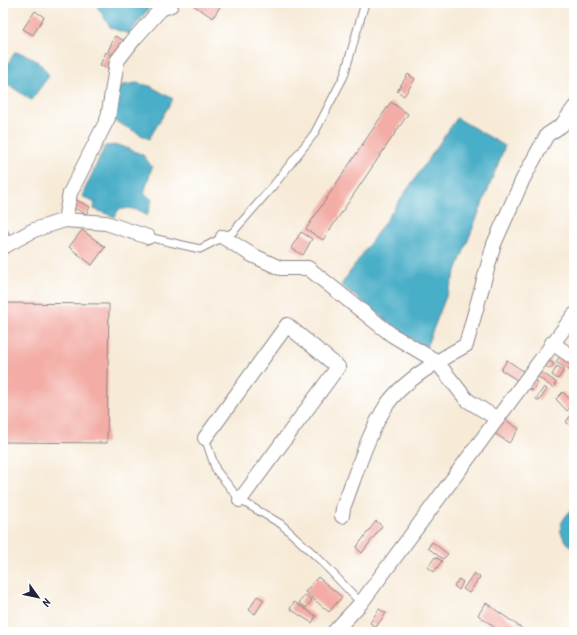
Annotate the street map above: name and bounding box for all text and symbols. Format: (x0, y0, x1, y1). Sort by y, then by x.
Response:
north arrow (18, 577, 58, 617)
text: N (36, 594, 55, 610)

